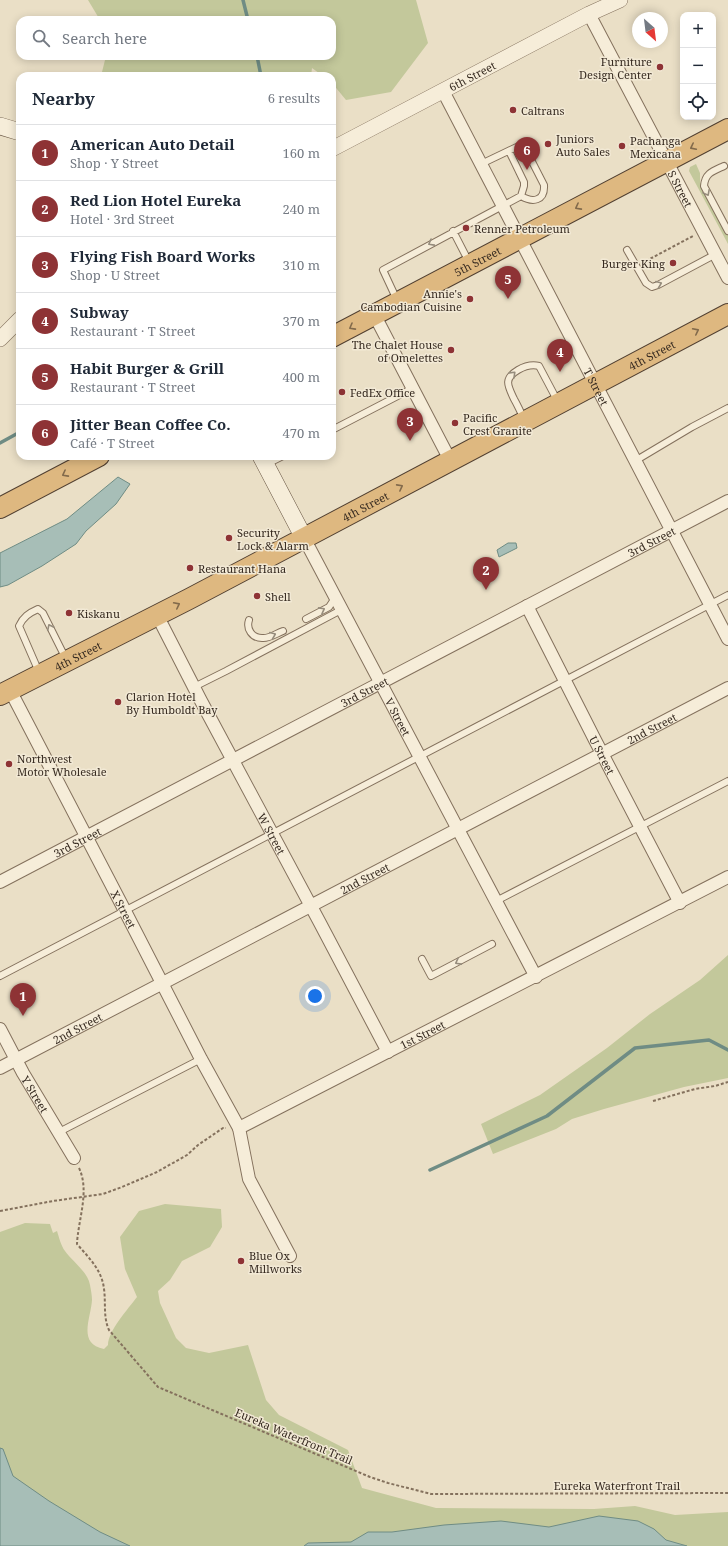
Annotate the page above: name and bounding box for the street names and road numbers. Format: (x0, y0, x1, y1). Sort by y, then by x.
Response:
street label: 6th Street (446, 57, 498, 94)
street label: S Street (665, 167, 697, 209)
street label: 5th Street (451, 242, 503, 279)
street label: 4th Street (625, 336, 677, 373)
street label: T Street (581, 365, 613, 408)
street label: 4th Street (339, 487, 391, 524)
street label: 3rd Street (625, 523, 678, 560)
street label: 4th Street (52, 637, 104, 674)
street label: 3rd Street (338, 673, 391, 710)
street label: V Street (382, 695, 415, 738)
street label: 2nd Street (624, 709, 679, 747)
street label: U Street (587, 733, 619, 777)
street label: W Street (255, 810, 289, 857)
street label: 3rd Street (51, 823, 104, 860)
street label: 2nd Street (337, 859, 392, 897)
street label: X Street (108, 888, 140, 931)
street label: 2nd Street (50, 1009, 104, 1047)
street label: 1st Street (397, 1016, 447, 1052)
street label: Y Street (18, 1072, 52, 1115)
street label: Eureka Waterfront Trail (233, 1404, 356, 1468)
street label: Eureka Waterfront Trail (554, 1478, 681, 1493)

